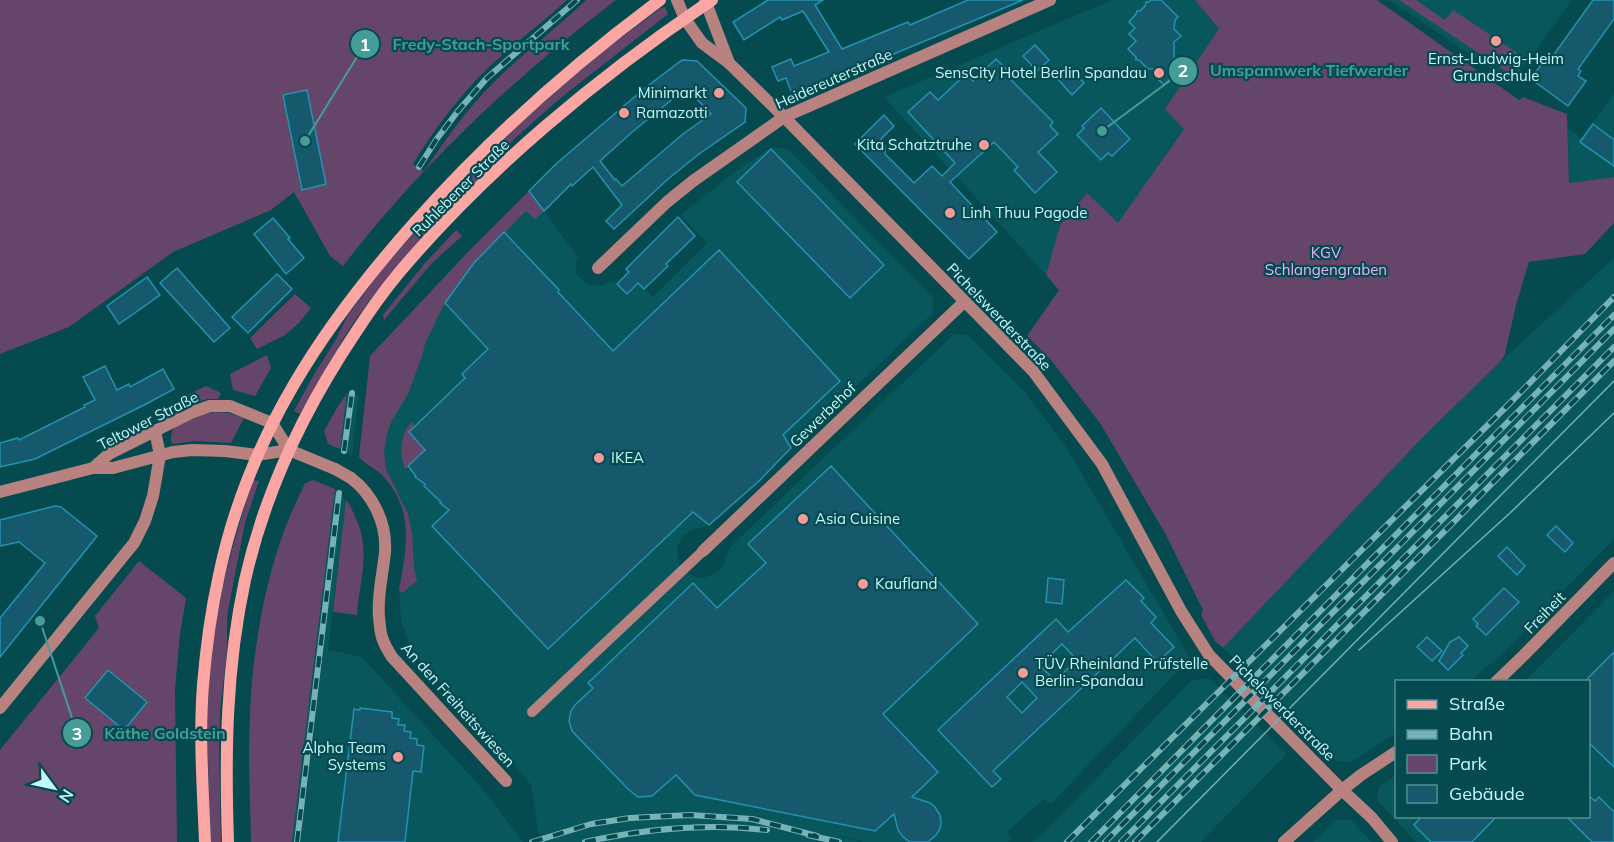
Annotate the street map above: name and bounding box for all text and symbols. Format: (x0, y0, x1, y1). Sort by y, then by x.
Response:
callout: Fredy-Stach-Sportpark (350, 27, 581, 61)
text: 1 (360, 33, 370, 56)
text: Fredy-Stach-Sportpark (392, 34, 571, 54)
marker: Ernst-Ludwig-Heim Grundschule (1489, 34, 1503, 48)
street label: Heidereuterstraße (772, 44, 895, 113)
place label: Ernst-Ludwig-Heim Grundschule (1428, 49, 1564, 85)
callout: Umspannwerk Tiefwerder (1168, 54, 1420, 88)
text: 2 (1178, 59, 1188, 82)
text: Umspannwerk Tiefwerder (1210, 60, 1409, 80)
place label: SensCity Hotel Berlin Spandau (935, 63, 1147, 82)
marker: SensCity Hotel Berlin Spandau (1152, 66, 1166, 80)
place label: Minimarkt (638, 83, 707, 102)
marker: Minimarkt (712, 86, 726, 100)
place label: Ramazotti (636, 103, 708, 122)
marker: Ramazotti (617, 106, 631, 120)
street label: Ruhlebener Straße (408, 135, 513, 240)
place label: Kita Schatztruhe (857, 135, 972, 154)
marker: Kita Schatztruhe (977, 138, 991, 152)
place label: Linh Thuu Pagode (962, 203, 1088, 222)
marker: Linh Thuu Pagode (943, 206, 957, 220)
park label: KGV Schlangengraben (1265, 243, 1387, 279)
street label: Pichelswerderstraße (943, 259, 1056, 374)
street label: Gewerbehof (785, 378, 861, 451)
street label: Teltower Straße (94, 387, 201, 454)
place label: IKEA (611, 448, 644, 467)
marker: IKEA (592, 451, 606, 465)
place label: Asia Cuisine (815, 509, 900, 528)
marker: Asia Cuisine (796, 512, 810, 526)
place label: Kaufland (875, 574, 938, 593)
marker: Kaufland (856, 577, 870, 591)
street label: Freiheit (1520, 588, 1569, 638)
street label: An den Freiheitswiesen (397, 638, 519, 771)
street label: Pichelswerderstraße (1225, 651, 1339, 765)
place label: TÜV Rheinland Prüfstelle Berlin-Spandau (1035, 654, 1208, 690)
marker: TÜV Rheinland Prüfstelle Berlin-Spandau (1016, 666, 1030, 680)
legend (1395, 680, 1590, 818)
text: Straße (1449, 692, 1505, 715)
callout: Käthe Goldstein (62, 716, 238, 750)
text: 3 (72, 722, 82, 745)
text: Bahn (1449, 722, 1493, 745)
text: Käthe Goldstein (104, 723, 226, 743)
place label: Alpha Team Systems (302, 738, 386, 774)
marker: Alpha Team Systems (391, 750, 405, 764)
text: Park (1449, 752, 1488, 775)
north arrow (24, 758, 84, 818)
text: Gebäude (1449, 782, 1525, 805)
text: N (55, 786, 78, 807)

